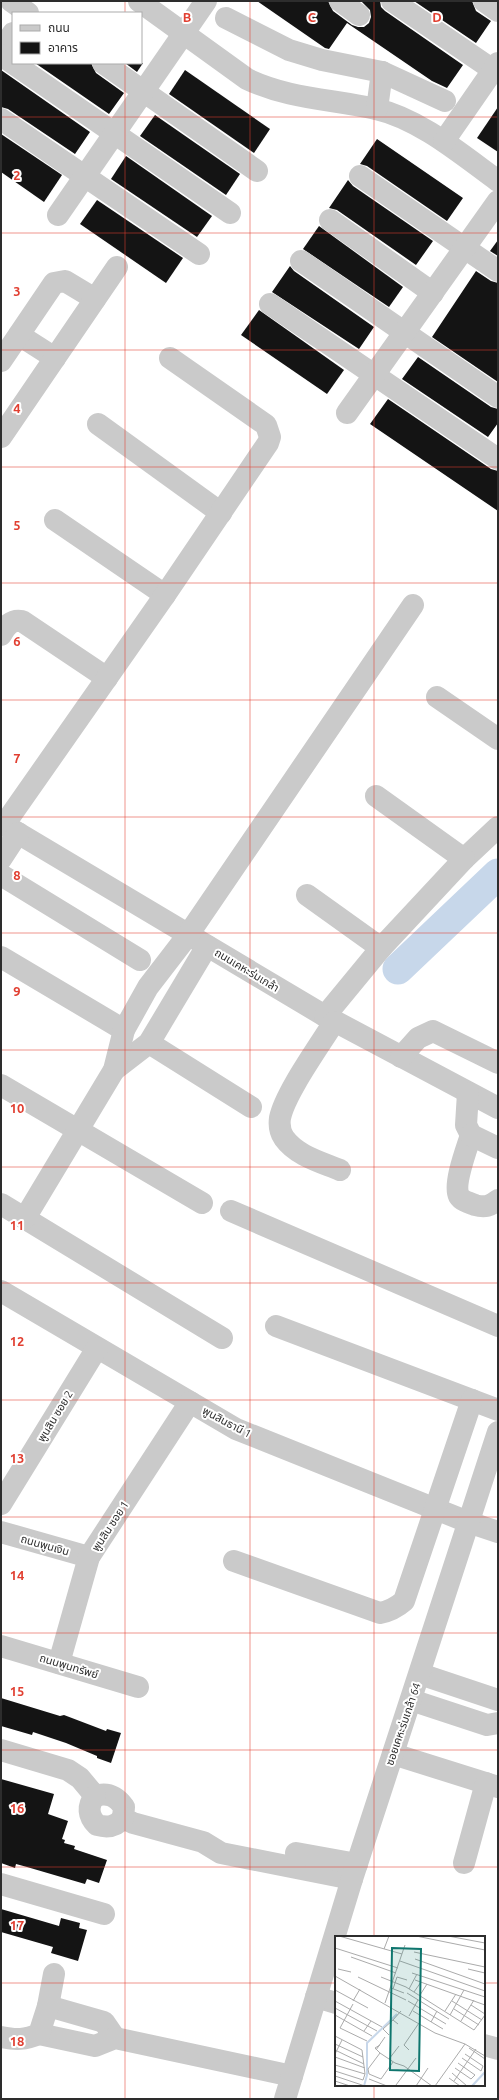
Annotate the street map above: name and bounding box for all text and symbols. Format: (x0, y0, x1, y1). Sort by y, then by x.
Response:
text: B (183, 10, 192, 24)
text: C (308, 10, 317, 24)
text: D (432, 10, 442, 24)
legend (12, 12, 142, 64)
text: ถนน (48, 21, 70, 34)
text: อาคาร (48, 41, 78, 54)
text: 2 (13, 168, 21, 182)
text: 3 (13, 284, 21, 298)
text: 4 (13, 401, 21, 415)
text: 5 (13, 518, 21, 532)
text: 6 (13, 634, 21, 648)
text: 7 (13, 751, 21, 765)
text: 8 (13, 868, 21, 882)
street label: ถนนเคหะร่มเกล้า (213, 946, 281, 994)
text: 9 (13, 984, 21, 998)
text: 10 (10, 1101, 24, 1115)
text: 11 (10, 1218, 24, 1232)
text: 12 (10, 1334, 24, 1348)
street label: พูนสิน ซอย 2 (35, 1388, 76, 1444)
street label: พูนสินธานี 1 (200, 1404, 253, 1441)
text: 13 (10, 1451, 24, 1465)
street label: พูนสิน ซอย 1 (89, 1499, 132, 1554)
street label: ถนนพูนเงิน (19, 1532, 71, 1559)
text: 14 (10, 1568, 24, 1582)
street label: ถนนพูนทรัพย์ (38, 1651, 100, 1682)
street label: ซอยเคหะร่มเกล้า 64 (383, 1681, 423, 1767)
text: 15 (10, 1684, 24, 1698)
text: 16 (10, 1801, 24, 1815)
text: 17 (10, 1918, 24, 1932)
inset map (335, 1936, 485, 2086)
text: 18 (10, 2034, 24, 2048)

